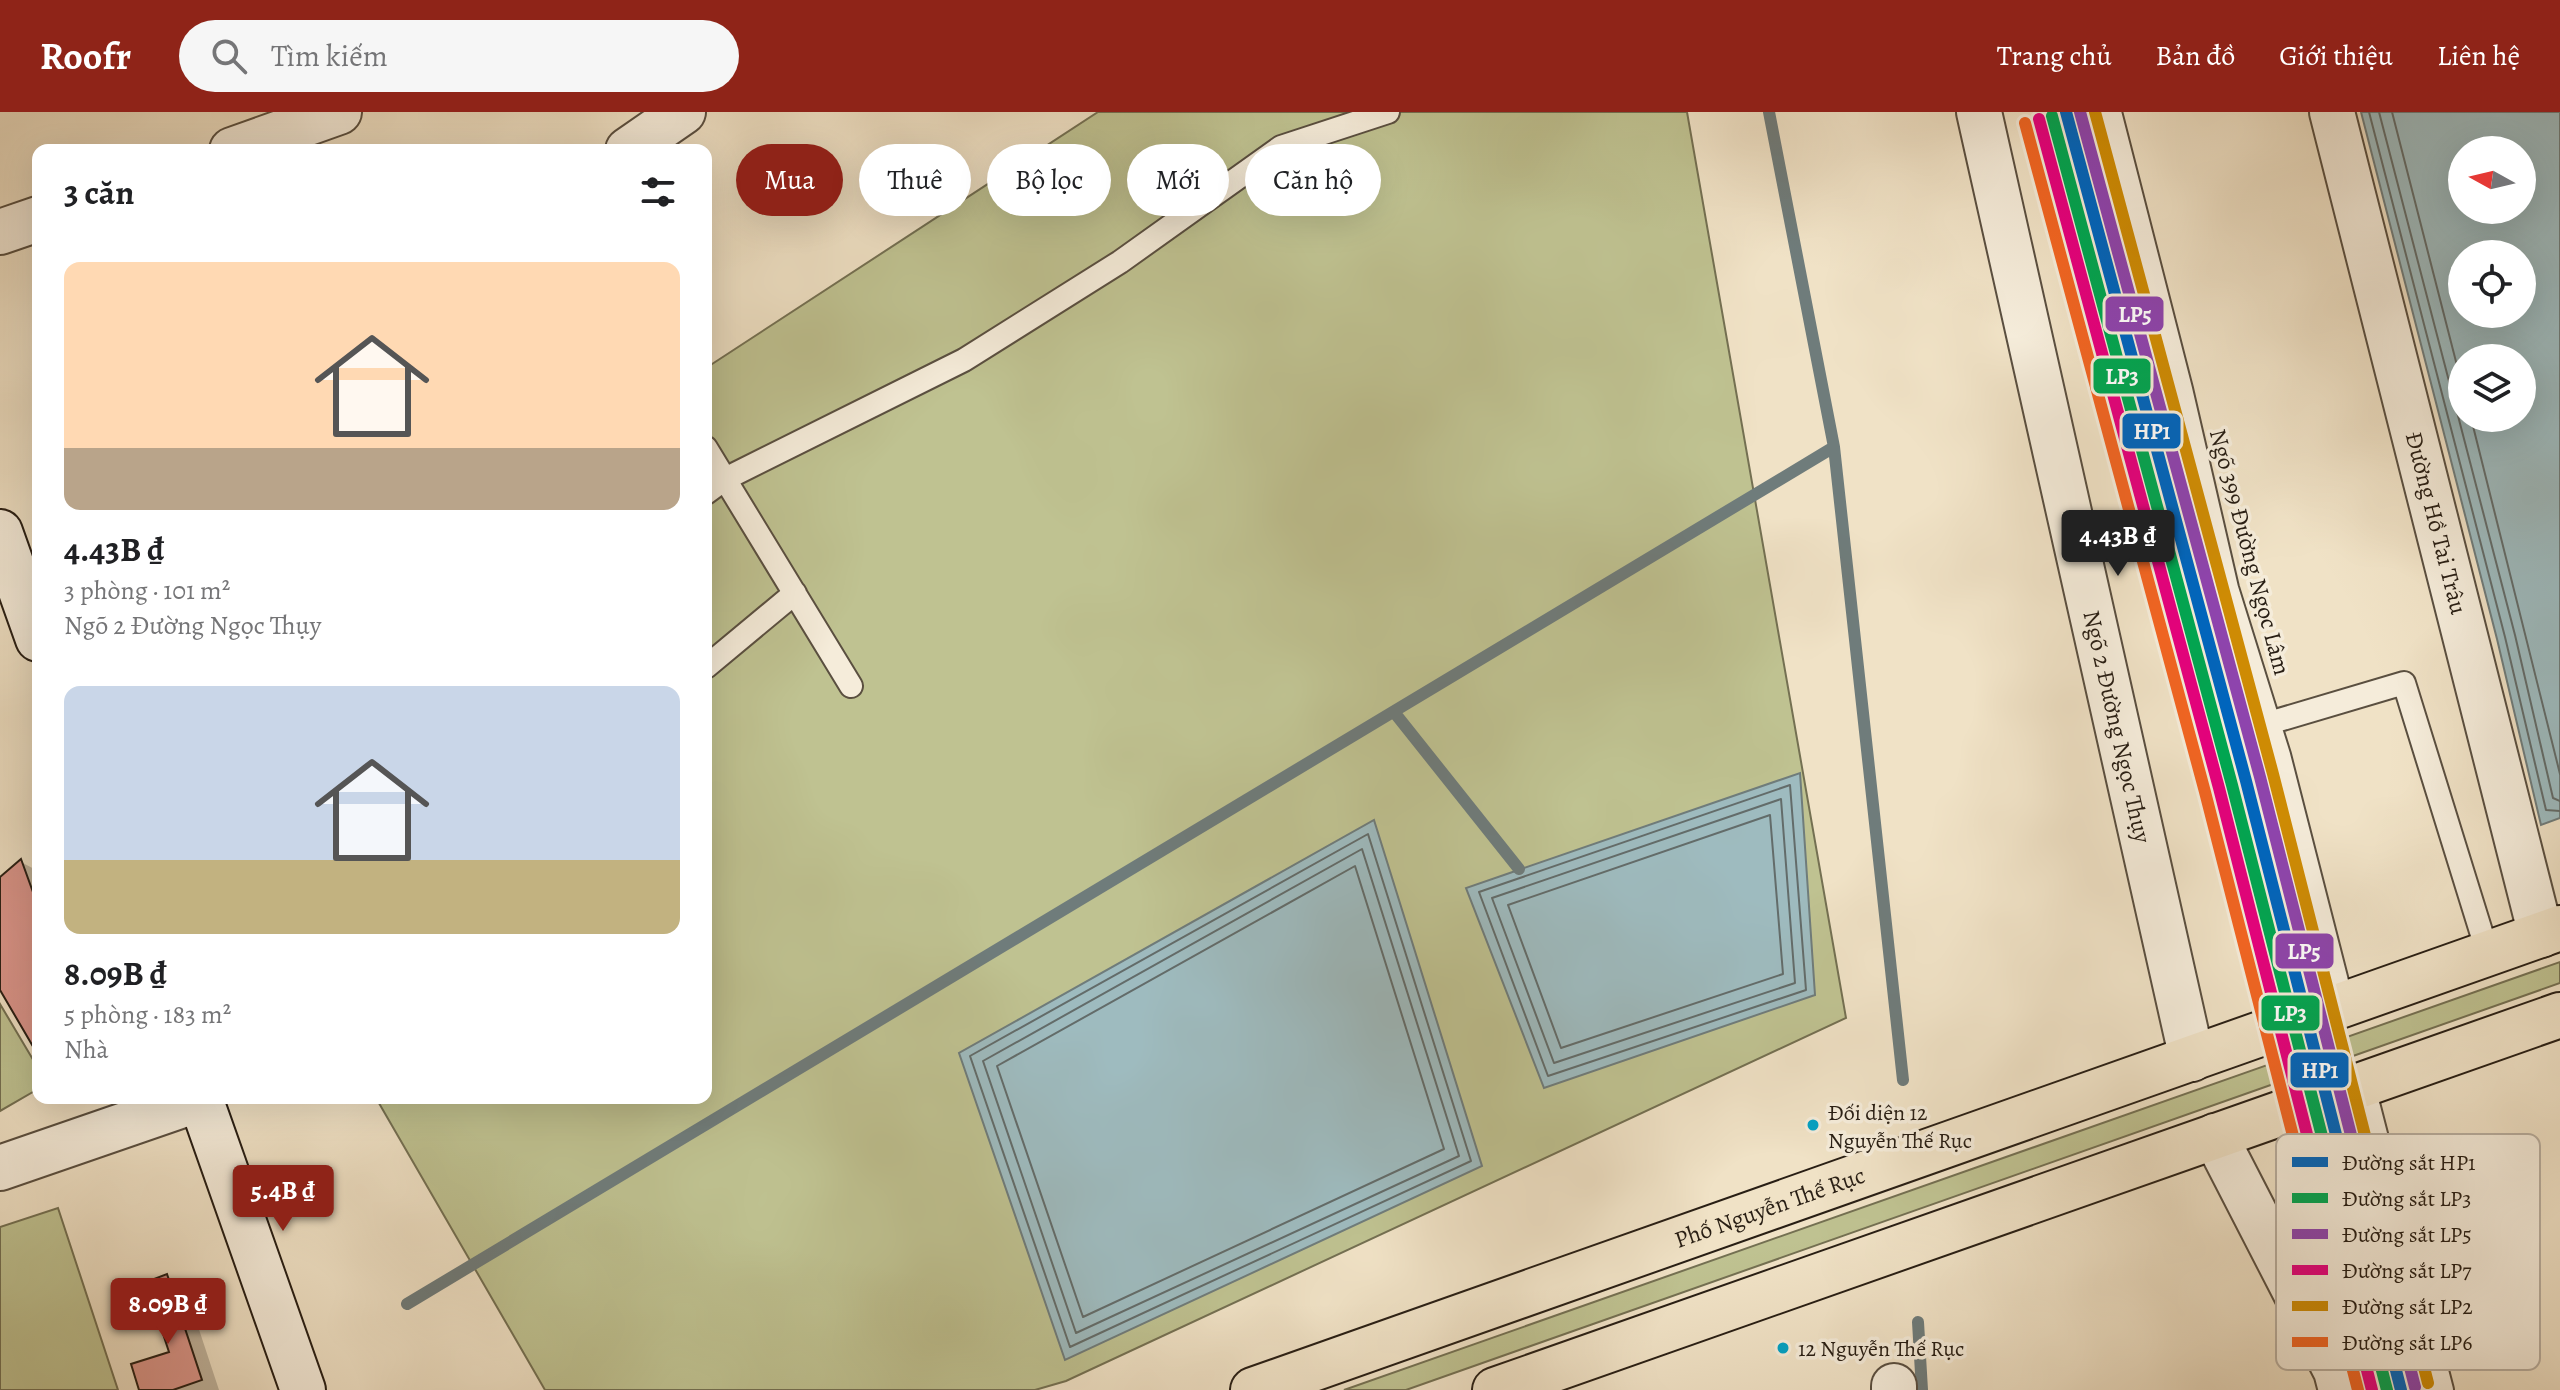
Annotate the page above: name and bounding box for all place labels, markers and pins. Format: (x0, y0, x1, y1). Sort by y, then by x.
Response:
pin: 4.43B ₫ (2044, 510, 2192, 578)
place label: Đối diện 12 Nguyễn Thế Rục (1828, 1098, 1972, 1156)
marker: Đối diện 12 Nguyễn Thế Rục (1805, 1117, 1821, 1133)
pin: 5.4B ₫ (218, 1165, 348, 1233)
pin: 8.09B ₫ (94, 1278, 242, 1346)
place label: 12 Nguyễn Thế Rục (1798, 1334, 1964, 1364)
marker: 12 Nguyễn Thế Rục (1775, 1340, 1791, 1356)

